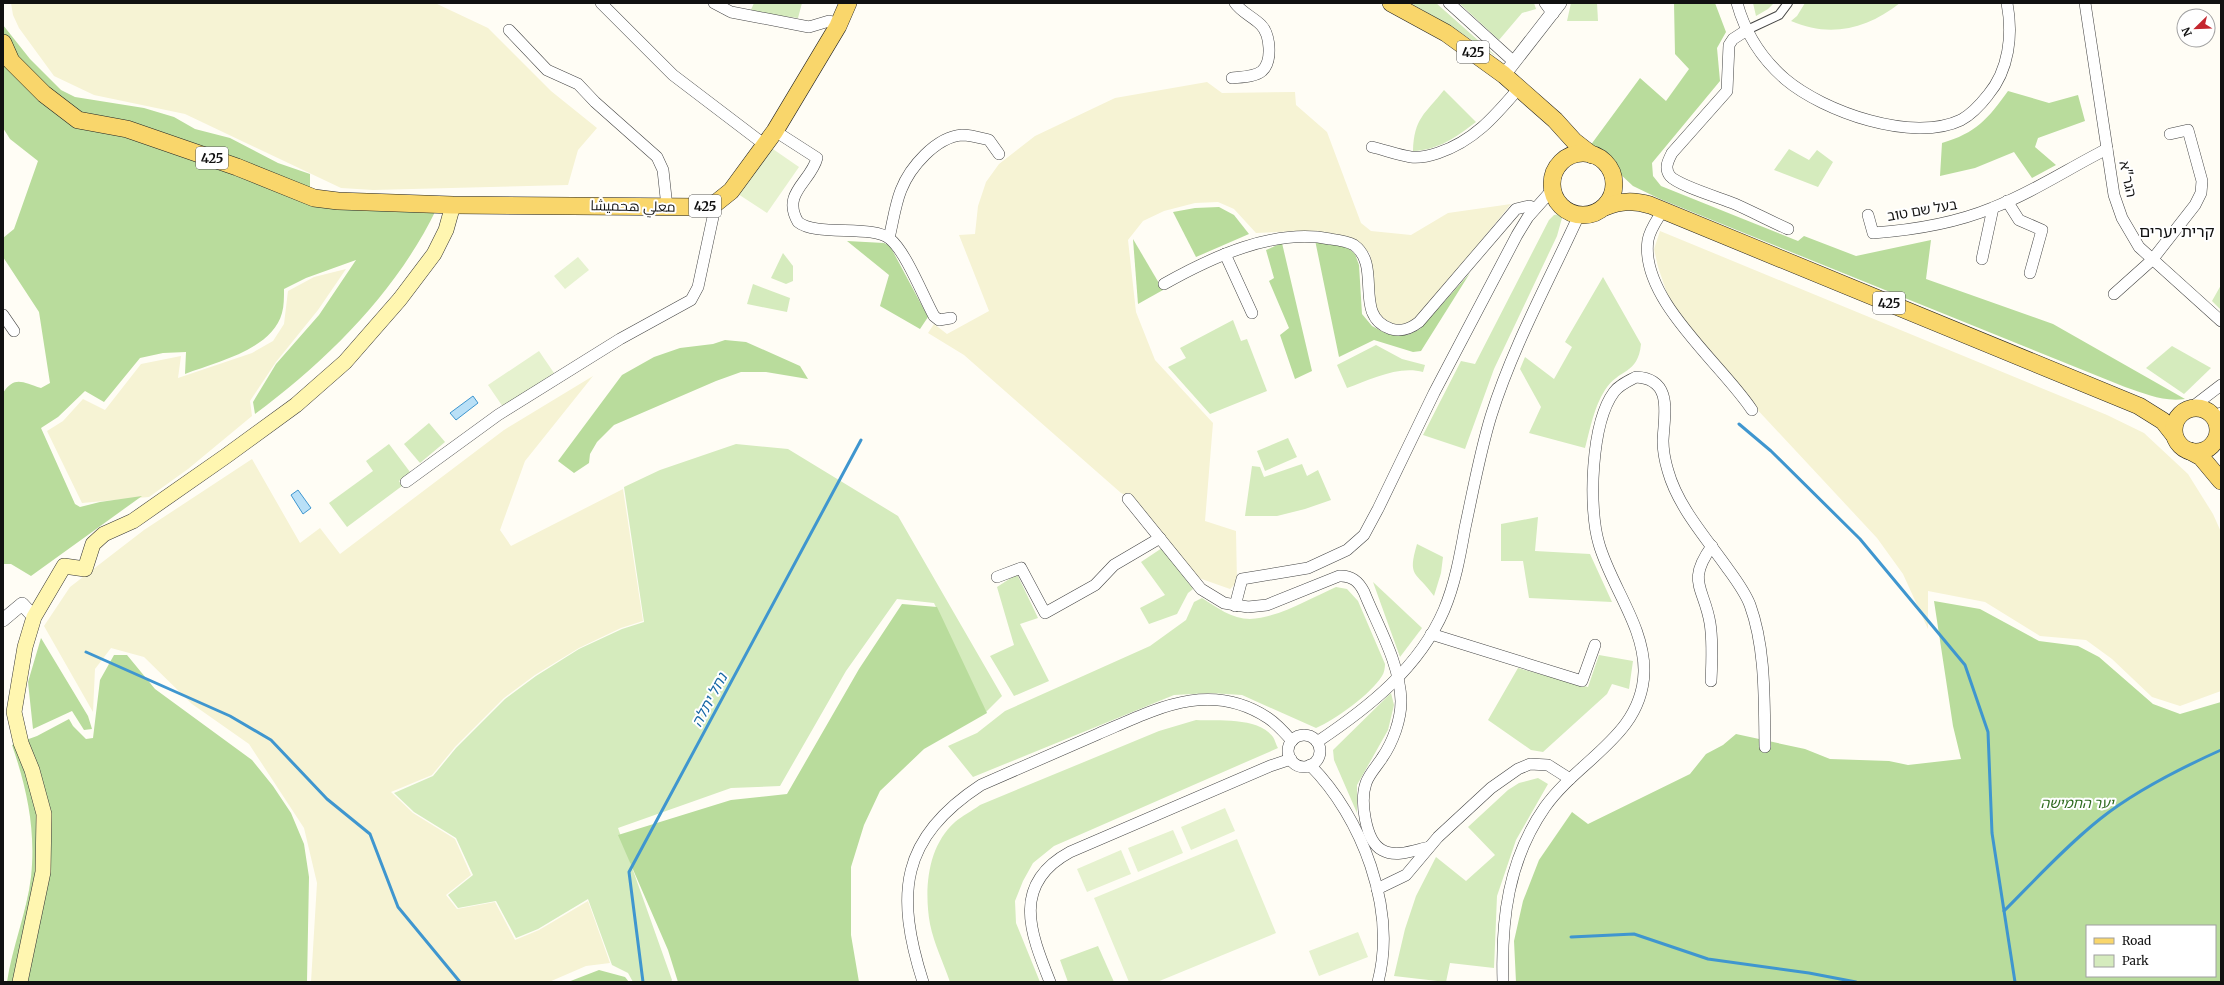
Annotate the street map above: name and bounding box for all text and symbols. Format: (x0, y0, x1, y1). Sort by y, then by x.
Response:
north arrow (2176, 8, 2216, 48)
text: N (2179, 25, 2195, 39)
road number: 425 (1457, 41, 1489, 63)
road number: 425 (196, 147, 228, 169)
street label: הגר"א (2115, 159, 2141, 199)
road number: 425 (689, 195, 721, 217)
street label: בעל שם טוב (1885, 195, 1959, 225)
street label: معلي هحميشا (590, 196, 676, 219)
district label: קרית יערים (2139, 221, 2215, 241)
road number: 425 (1873, 292, 1905, 314)
water label: נחל יתלה (687, 669, 732, 730)
park label: יער החמישה (2040, 794, 2115, 812)
legend (2086, 925, 2216, 977)
text: Road (2122, 933, 2151, 948)
text: Park (2122, 953, 2149, 968)

